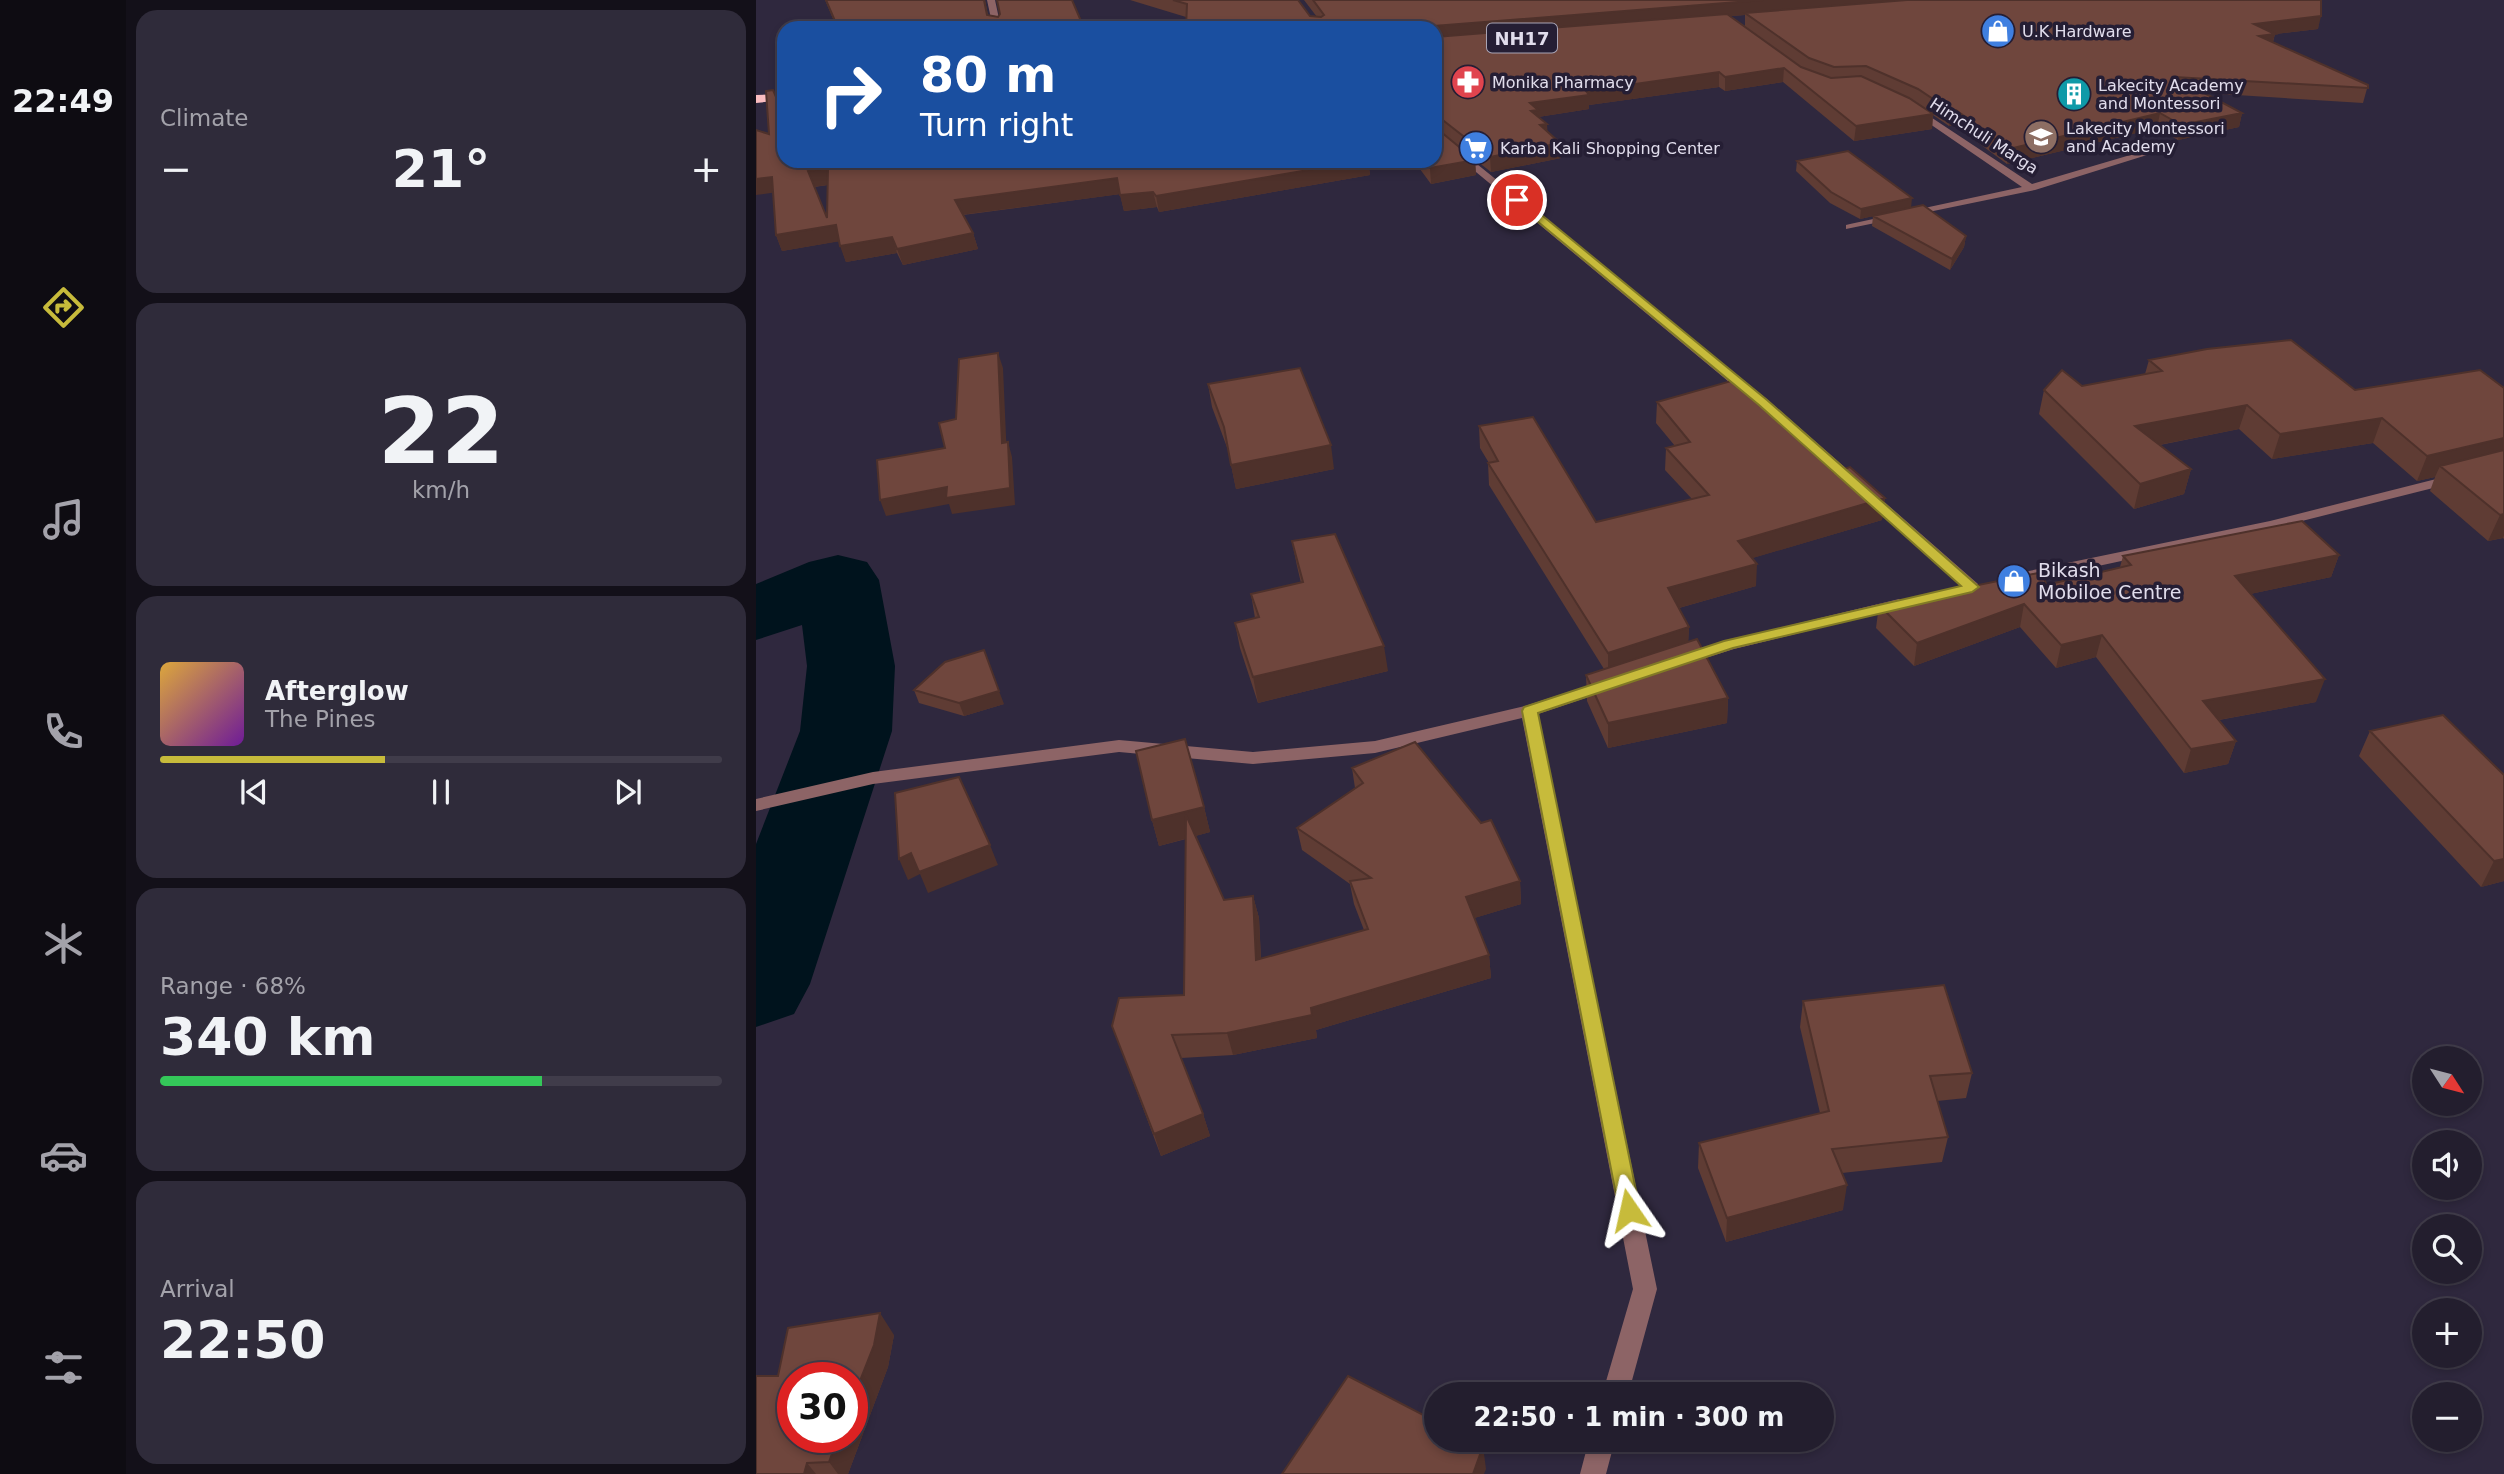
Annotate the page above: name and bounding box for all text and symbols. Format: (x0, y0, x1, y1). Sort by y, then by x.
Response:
shop icon: U.K Hardware (1979, 12, 2017, 50)
place label: U.K Hardware (2022, 22, 2132, 41)
road number: NH17 (1487, 24, 1557, 52)
text: 80 m (920, 47, 1056, 104)
icon: right (805, 49, 896, 140)
pharmacy icon: Monika Pharmacy (1449, 63, 1487, 101)
place label: Monika Pharmacy (1492, 73, 1634, 92)
building icon: Lakecity Academy and Montessori (2055, 75, 2093, 113)
place label: Lakecity Academy and Montessori (2098, 76, 2244, 113)
text: 22:49 (12, 82, 114, 120)
street label: Himchuli Marga (1926, 94, 2042, 178)
text: Climate (160, 105, 249, 131)
text: Turn right (920, 106, 1073, 144)
school or university icon: Lakecity Montessori and Academy (2022, 118, 2060, 156)
place label: Lakecity Montessori and Academy (2066, 119, 2225, 156)
supermarket icon: Karba Kali Shopping Center (1457, 129, 1495, 167)
text: 21° (392, 139, 490, 199)
place label: Karba Kali Shopping Center (1500, 139, 1720, 158)
text: − (160, 147, 192, 191)
text: + (690, 147, 722, 191)
pin (1487, 170, 1547, 230)
icon: arrive (1498, 181, 1536, 219)
icon: directions (39, 283, 88, 332)
text: 22 (378, 379, 504, 484)
text: km/h (412, 477, 470, 503)
icon: music (39, 495, 88, 544)
place label: Bikash Mobiloe Centre (2038, 559, 2182, 603)
shop icon: Bikash Mobiloe Centre (1995, 562, 2033, 600)
text: Afterglow (265, 676, 409, 706)
text: The Pines (265, 706, 376, 732)
icon: phone (39, 707, 88, 756)
icon: previous (235, 773, 273, 811)
icon: pause (422, 773, 460, 811)
icon: next (609, 773, 647, 811)
icon: climate (39, 919, 88, 968)
text: Range · 68% (160, 973, 306, 999)
text: 340 km (160, 1007, 375, 1067)
north arrow (2412, 1046, 2482, 1116)
map controls (2412, 1046, 2482, 1452)
button: sound (2412, 1130, 2482, 1200)
icon: car (39, 1131, 88, 1180)
position arrow (1592, 1173, 1666, 1247)
button: search (2412, 1214, 2482, 1284)
text: Arrival (160, 1276, 235, 1302)
button: + (2412, 1298, 2482, 1368)
text: 22:50 (160, 1310, 326, 1370)
icon: filters (39, 1343, 88, 1392)
speed limit sign: 30 (777, 1362, 868, 1453)
button: − (2412, 1382, 2482, 1452)
text: 22:50 · 1 min · 300 m (1474, 1402, 1784, 1432)

